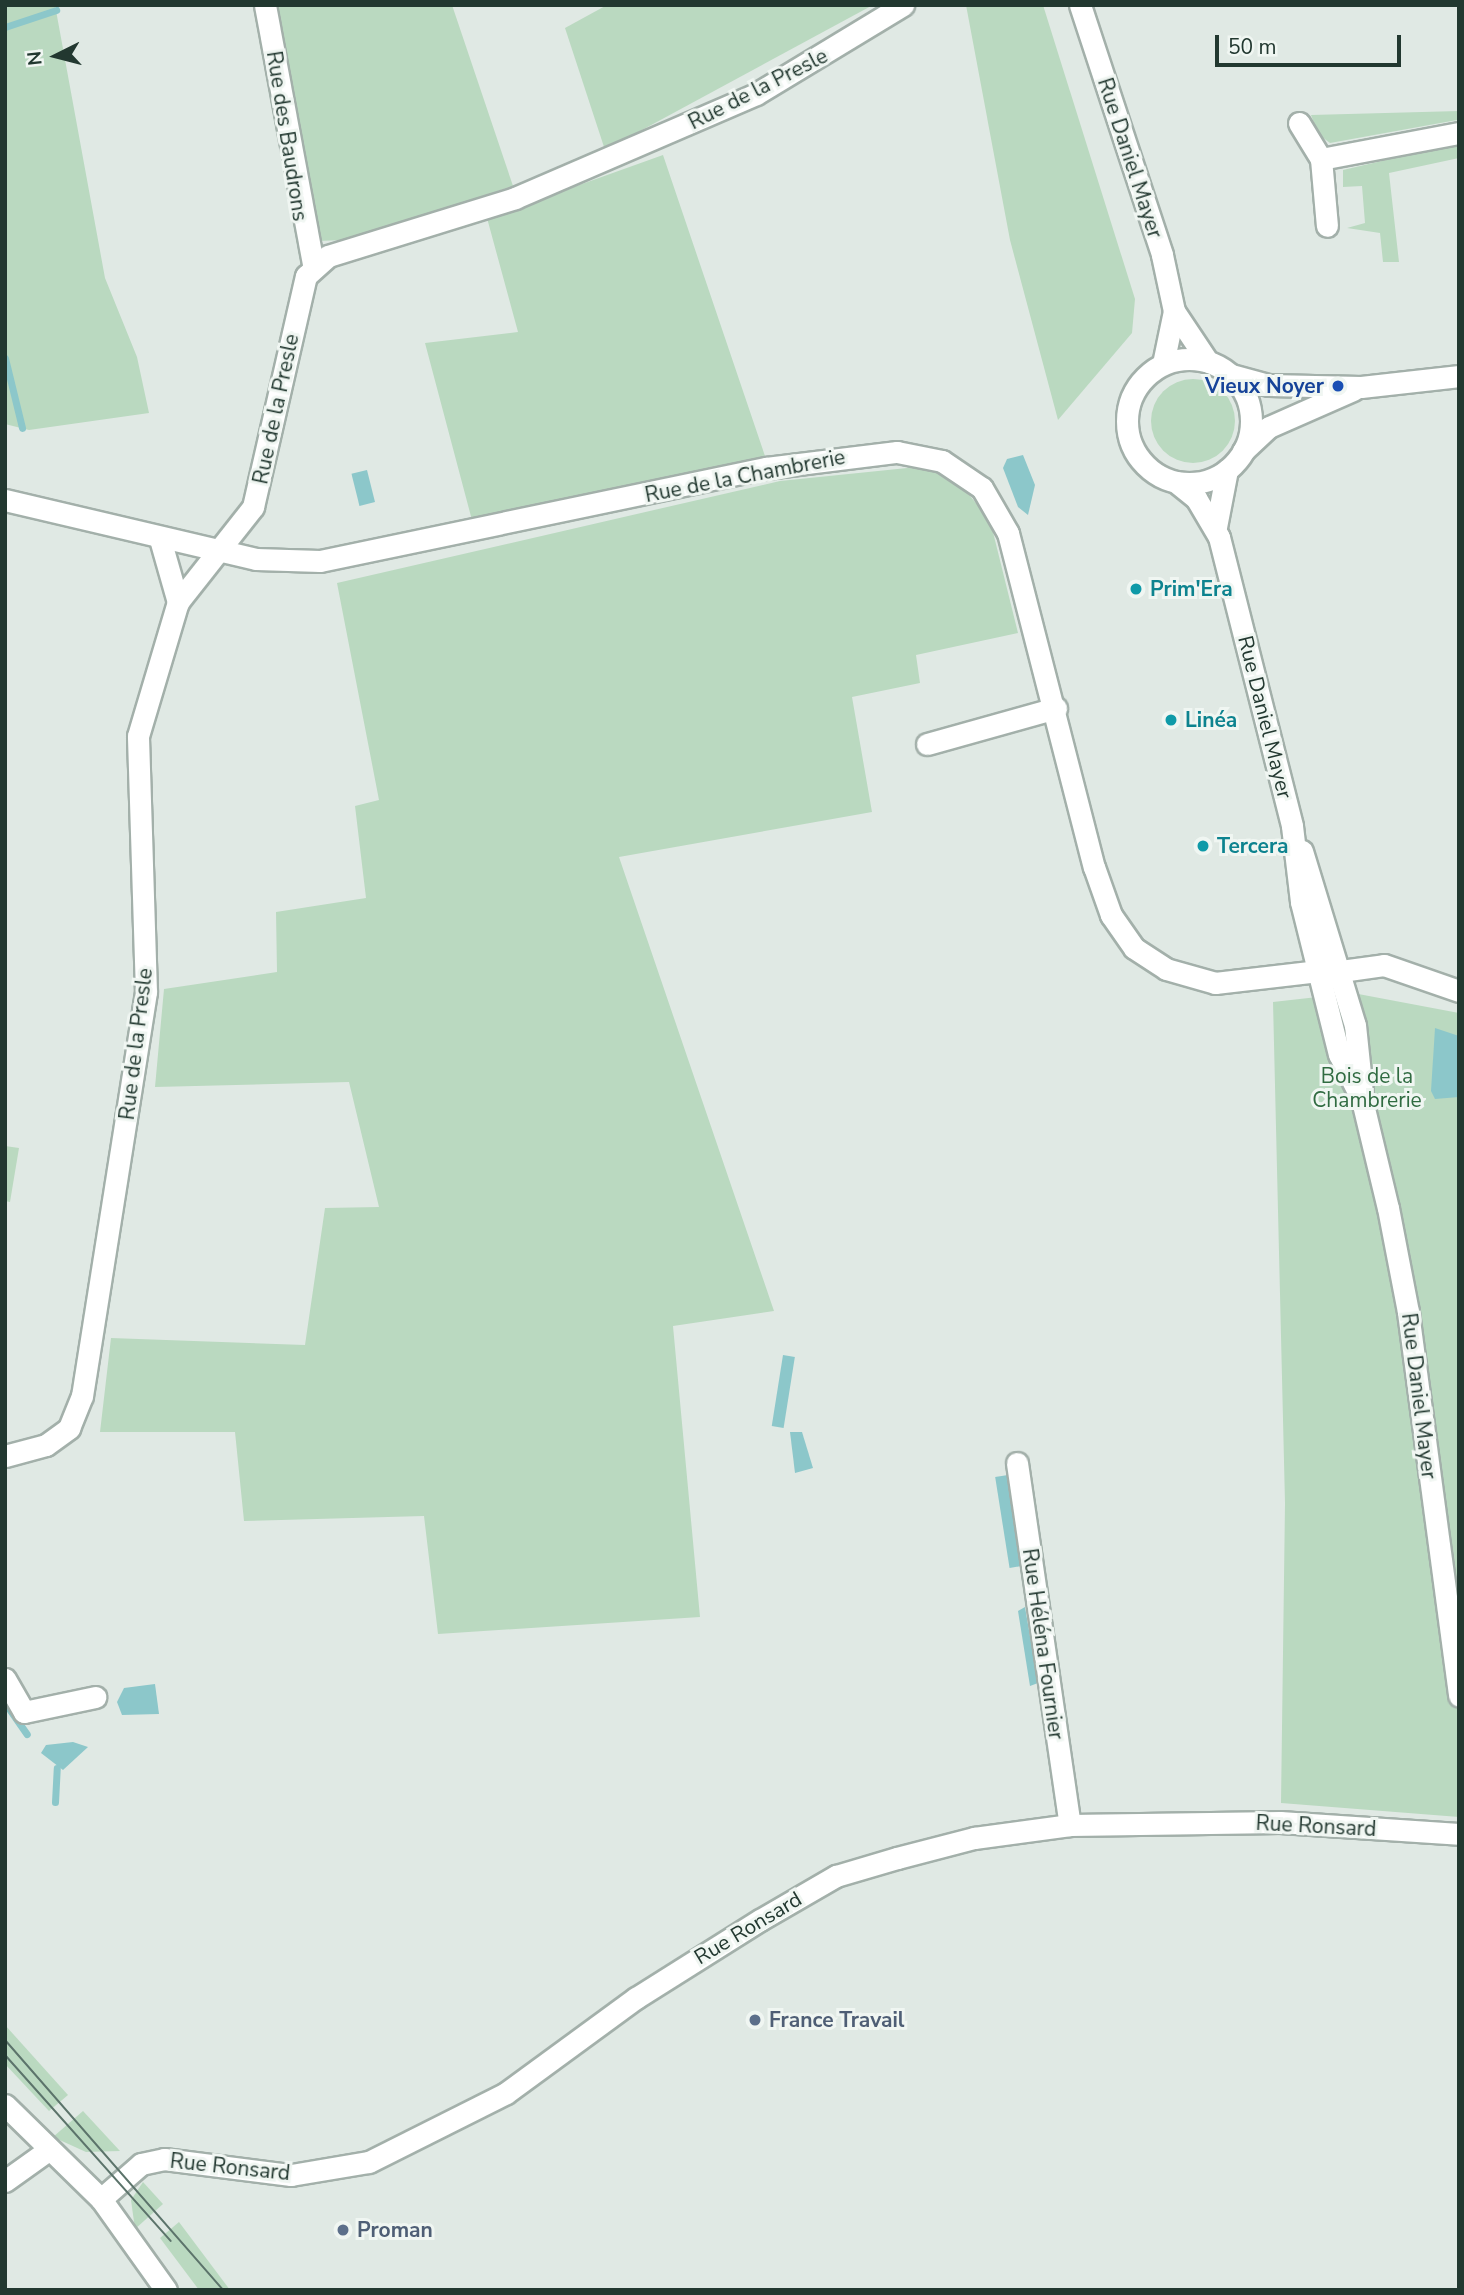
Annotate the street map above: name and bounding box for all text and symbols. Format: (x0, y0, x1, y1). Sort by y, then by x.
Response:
north arrow (21, 21, 91, 91)
scale bar (1219, 21, 1404, 65)
text: 50 m (1228, 33, 1277, 61)
street label: Rue de la Presle (684, 43, 832, 135)
street label: Rue des Baudrons (261, 49, 313, 223)
text: N (21, 50, 49, 67)
street label: Rue Daniel Mayer (1092, 75, 1168, 241)
street label: Rue de la Presle (248, 332, 304, 486)
place label: Vieux Noyer (1205, 373, 1324, 399)
marker: Vieux Noyer (1330, 378, 1346, 394)
street label: Rue de la Chambrerie (643, 444, 847, 508)
place label: Prim'Era (1150, 576, 1233, 602)
marker: Prim'Era (1128, 581, 1144, 597)
street label: Rue Daniel Mayer (1233, 633, 1297, 801)
place label: Linéa (1185, 707, 1237, 733)
marker: Linéa (1163, 712, 1179, 728)
place label: Tercera (1217, 833, 1289, 859)
marker: Tercera (1195, 838, 1211, 854)
street label: Rue de la Presle (114, 967, 158, 1121)
park label: Bois de la Chambrerie (1312, 1063, 1422, 1113)
street label: Rue Daniel Mayer (1396, 1312, 1442, 1480)
street label: Rue Héléna Fournier (1017, 1547, 1069, 1741)
street label: Rue Ronsard (1255, 1810, 1377, 1842)
street label: Rue Ronsard (690, 1886, 806, 1970)
place label: France Travail (769, 2007, 905, 2033)
marker: France Travail (747, 2012, 763, 2028)
street label: Rue Ronsard (169, 2148, 291, 2186)
place label: Proman (357, 2217, 433, 2243)
marker: Proman (335, 2222, 351, 2238)

